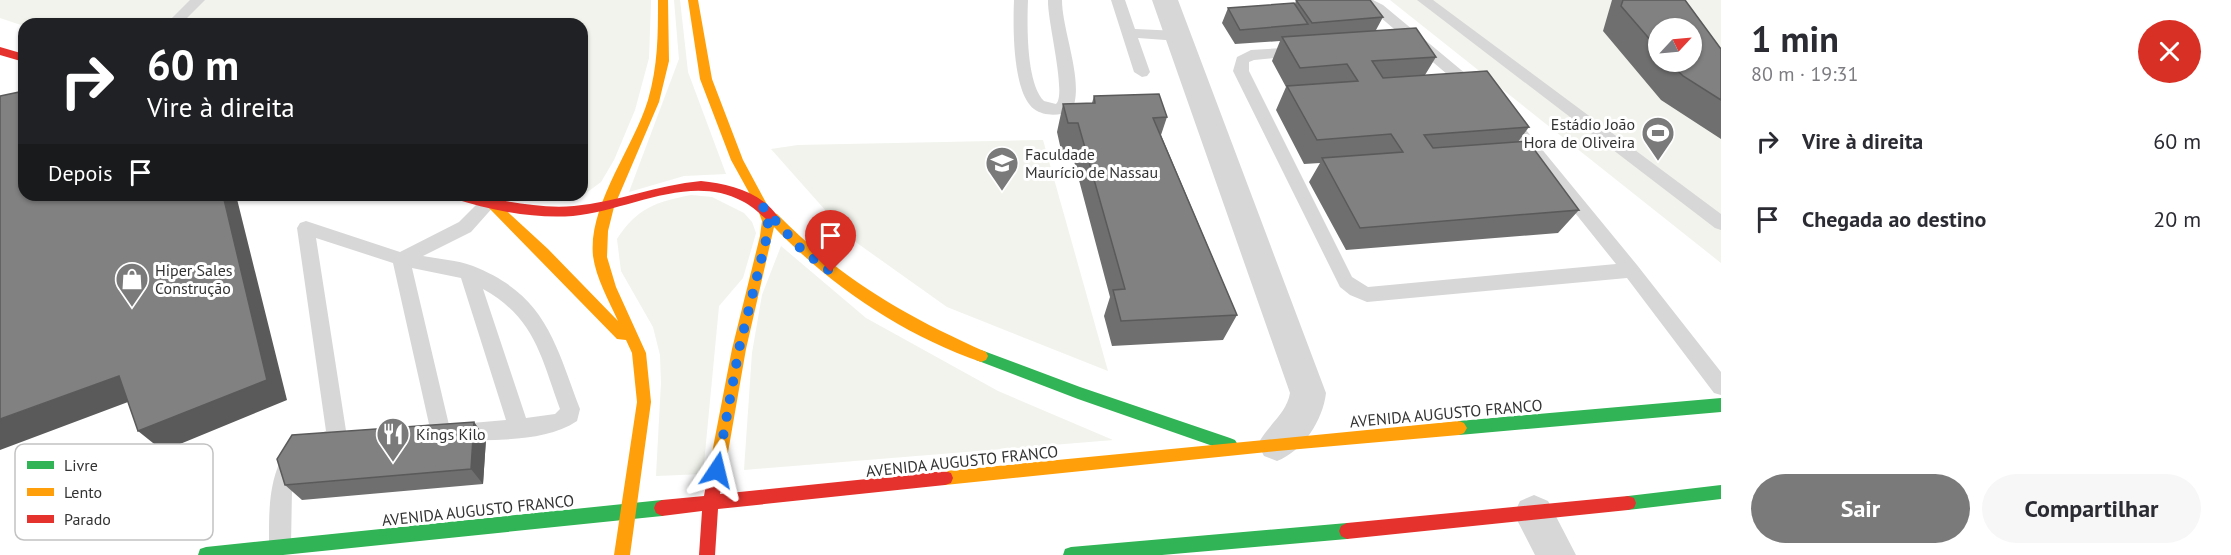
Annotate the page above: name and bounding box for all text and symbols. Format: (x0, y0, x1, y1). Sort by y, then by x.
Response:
text: 1 min (1751, 15, 1839, 62)
north arrow (1648, 18, 1702, 72)
map controls (1648, 18, 1702, 72)
button: close (2138, 20, 2201, 83)
text: 60 m (147, 37, 239, 92)
icon: right (48, 42, 126, 120)
text: 80 m · 19:31 (1751, 61, 1858, 87)
text: Vire à direita (147, 90, 295, 124)
place label: Estádio João Hora de Oliveira (1524, 114, 1635, 152)
sports icon: Estádio João Hora de Oliveira (1640, 115, 1676, 162)
icon: right (1751, 125, 1784, 158)
text: Vire à direita (1802, 127, 1923, 155)
text: 60 m (2153, 127, 2201, 155)
place label: Faculdade Maurício de Nassau (1025, 144, 1158, 182)
school or university icon: Faculdade Maurício de Nassau (984, 145, 1020, 192)
icon: arrive (124, 156, 157, 189)
text: Depois (48, 159, 112, 187)
icon: arrive (1751, 203, 1784, 236)
text: Chegada ao destino (1802, 205, 1986, 233)
text: 20 m (2153, 205, 2201, 233)
pin (805, 210, 856, 272)
icon: arrive (814, 219, 847, 252)
place label: Hiper Sales Construção (155, 260, 233, 298)
shop icon: Hiper Sales Construção (114, 261, 150, 308)
street label: AVENIDA AUGUSTO FRANCO (1349, 395, 1543, 431)
restaurant icon: Kings Kilo (375, 416, 411, 463)
place label: Kings Kilo (416, 424, 486, 444)
position arrow (685, 438, 749, 502)
street label: AVENIDA AUGUSTO FRANCO (865, 441, 1059, 481)
legend (15, 444, 213, 540)
text: Livre (64, 455, 98, 475)
button: Sair (1751, 474, 1970, 543)
button: Compartilhar (1982, 474, 2201, 543)
text: Lento (64, 482, 102, 502)
street label: AVENIDA AUGUSTO FRANCO (381, 490, 575, 530)
text: Parado (64, 509, 111, 529)

